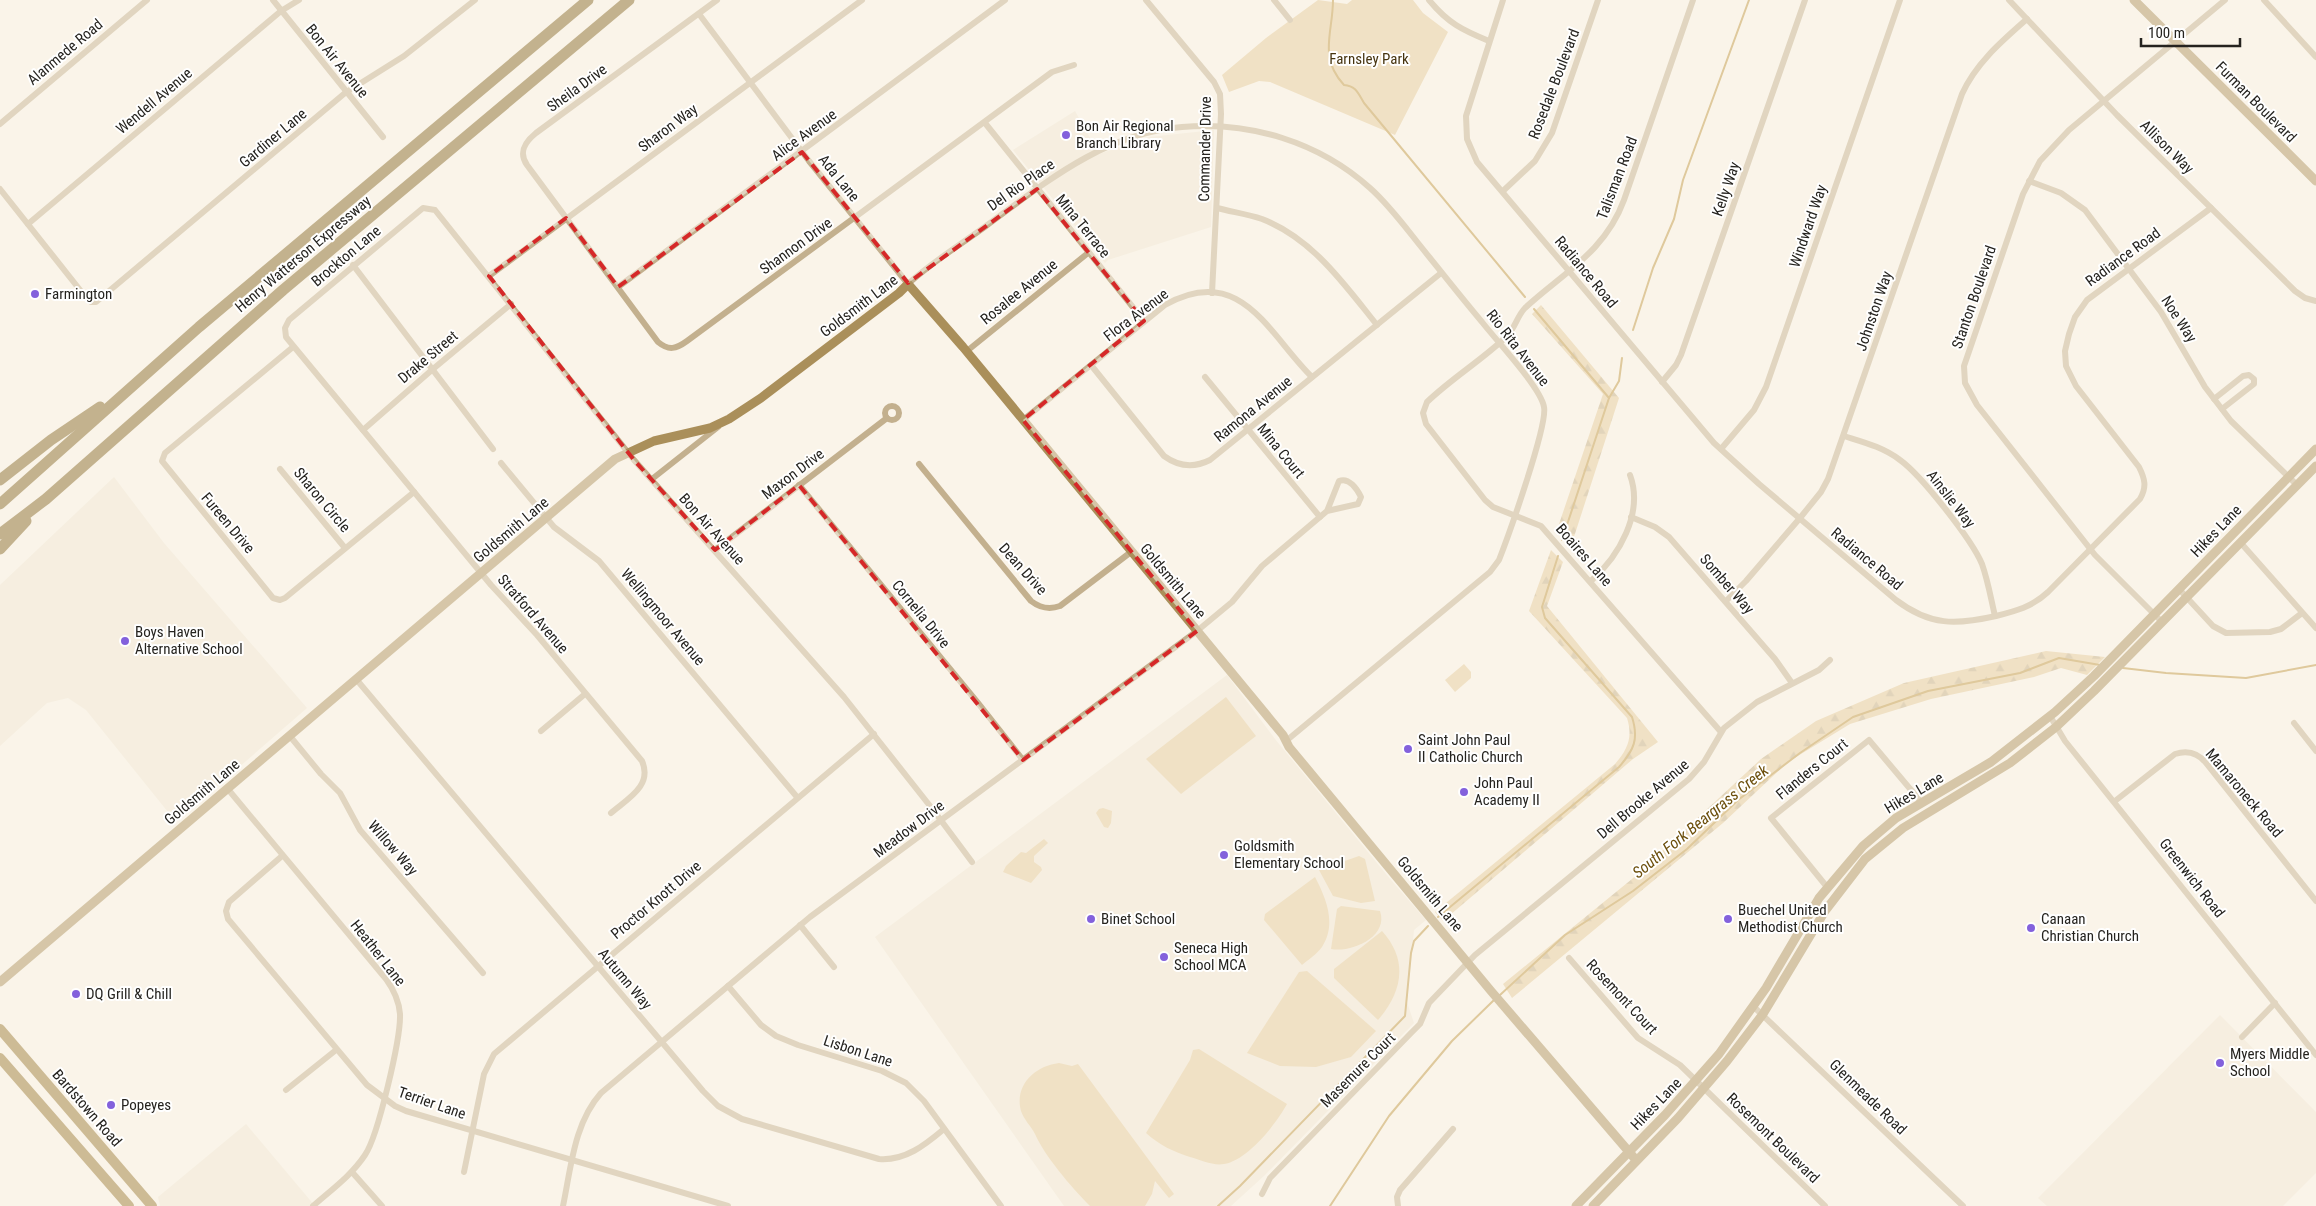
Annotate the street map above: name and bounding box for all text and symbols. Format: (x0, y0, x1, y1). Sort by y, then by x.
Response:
street label: Alanmede Road (24, 15, 106, 89)
scale bar (2141, 15, 2240, 47)
street label: Bon Air Avenue (302, 20, 372, 102)
text: 100 m (2148, 24, 2185, 42)
street label: Rosedale Boulevard (1525, 26, 1583, 142)
park label: Farnsley Park (1329, 50, 1409, 68)
street label: Furman Boulevard (2212, 58, 2300, 146)
street label: Sheila Drive (544, 60, 610, 116)
street label: Wendell Avenue (112, 64, 196, 138)
street label: Commander Drive (1195, 96, 1215, 202)
street label: Sharon Way (635, 100, 701, 156)
street label: Gardiner Lane (236, 105, 310, 171)
street label: Alice Avenue (768, 105, 840, 165)
street label: Allison Way (2136, 116, 2198, 178)
place label: Bon Air Regional Branch Library (1076, 117, 1174, 152)
marker: Bon Air Regional Branch Library (1060, 129, 1072, 141)
street label: Talisman Road (1593, 134, 1641, 222)
street label: Ada Lane (815, 151, 863, 205)
street label: Del Rio Place (984, 155, 1058, 215)
street label: Kelly Way (1708, 160, 1744, 218)
street label: Windward Way (1785, 182, 1831, 270)
street label: Mina Terrace (1052, 191, 1114, 261)
street label: Henry Watterson Expressway (231, 192, 375, 316)
street label: Shannon Drive (756, 214, 836, 278)
street label: Brockton Lane (308, 222, 384, 290)
street label: Radiance Road (2082, 224, 2164, 290)
street label: Radiance Road (1551, 233, 1621, 311)
street label: Stanton Boulevard (1948, 243, 2000, 351)
street label: Rosalee Avenue (977, 256, 1061, 328)
street label: Johnston Way (1852, 269, 1896, 353)
street label: Goldsmith Lane (817, 271, 901, 341)
place label: Farmington (45, 285, 112, 303)
street label: Flora Avenue (1100, 285, 1172, 345)
marker: Farmington (29, 288, 41, 300)
street label: Noe Way (2157, 292, 2201, 346)
street label: Rio Rita Avenue (1483, 306, 1553, 390)
street label: Drake Street (395, 327, 461, 387)
street label: Ramona Avenue (1210, 372, 1296, 446)
street label: Mina Court (1253, 420, 1309, 482)
street label: Maxon Drive (758, 445, 828, 503)
street label: Sharon Circle (290, 464, 354, 536)
street label: Ainslie Way (1923, 467, 1979, 531)
street label: Fureen Drive (198, 489, 258, 557)
street label: Bon Air Avenue (675, 490, 749, 568)
street label: Goldsmith Lane (470, 493, 552, 567)
street label: Hikes Lane (2187, 501, 2245, 561)
street label: Boaires Lane (1552, 520, 1616, 590)
street label: Radiance Road (1828, 524, 1906, 594)
street label: Dean Drive (995, 539, 1051, 599)
street label: Goldsmith Lane (1136, 540, 1210, 622)
street label: Somber Way (1696, 550, 1758, 618)
street label: Wellingmoor Avenue (617, 565, 709, 669)
street label: Stratford Avenue (494, 571, 572, 657)
street label: Cornelia Drive (888, 576, 954, 652)
place label: Boys Haven Alternative School (135, 623, 243, 658)
marker: Boys Haven Alternative School (119, 635, 131, 647)
place label: Saint John Paul II Catholic Church (1418, 731, 1523, 766)
street label: Flanders Court (1772, 735, 1852, 803)
marker: Saint John Paul II Catholic Church (1402, 743, 1414, 755)
street label: Mamaroneck Road (2202, 745, 2286, 841)
street label: Goldsmith Lane (161, 755, 243, 829)
street label: Dell Brooke Avenue (1594, 756, 1692, 842)
water label: South Fork Beargrass Creek (1628, 760, 1773, 882)
street label: Hikes Lane (1881, 768, 1947, 818)
place label: John Paul Academy II (1474, 774, 1540, 809)
marker: John Paul Academy II (1458, 786, 1470, 798)
street label: Meadow Drive (870, 797, 948, 861)
street label: Willow Way (364, 817, 422, 879)
street label: Greenwich Road (2155, 835, 2229, 921)
place label: Goldsmith Elementary School (1234, 837, 1344, 872)
marker: Goldsmith Elementary School (1218, 849, 1230, 861)
street label: Goldsmith Lane (1393, 853, 1467, 935)
street label: Proctor Knott Drive (607, 857, 705, 943)
place label: Buechel United Methodist Church (1738, 901, 1843, 936)
place label: Binet School (1101, 910, 1175, 928)
place label: Canaan Christian Church (2041, 910, 2139, 945)
marker: Binet School (1085, 913, 1097, 925)
marker: Buechel United Methodist Church (1722, 913, 1734, 925)
street label: Heather Lane (347, 916, 409, 990)
marker: Canaan Christian Church (2025, 922, 2037, 934)
place label: Seneca High School MCA (1174, 939, 1248, 974)
street label: Autumn Way (594, 945, 656, 1013)
marker: Seneca High School MCA (1158, 951, 1170, 963)
street label: Rosemont Court (1583, 956, 1661, 1038)
place label: DQ Grill & Chill (86, 985, 172, 1003)
marker: DQ Grill & Chill (70, 988, 82, 1000)
street label: Masemure Court (1317, 1029, 1399, 1111)
street label: Lisbon Lane (821, 1031, 895, 1071)
place label: Myers Middle School (2230, 1045, 2310, 1080)
street label: Glenmeade Road (1826, 1056, 1910, 1138)
marker: Myers Middle School (2214, 1057, 2226, 1069)
street label: Bardstown Road (49, 1066, 125, 1150)
street label: Hikes Lane (1627, 1074, 1685, 1134)
street label: Terrier Lane (396, 1083, 468, 1123)
street label: Rosemont Boulevard (1723, 1089, 1823, 1187)
place label: Popeyes (121, 1096, 171, 1114)
marker: Popeyes (105, 1099, 117, 1111)

